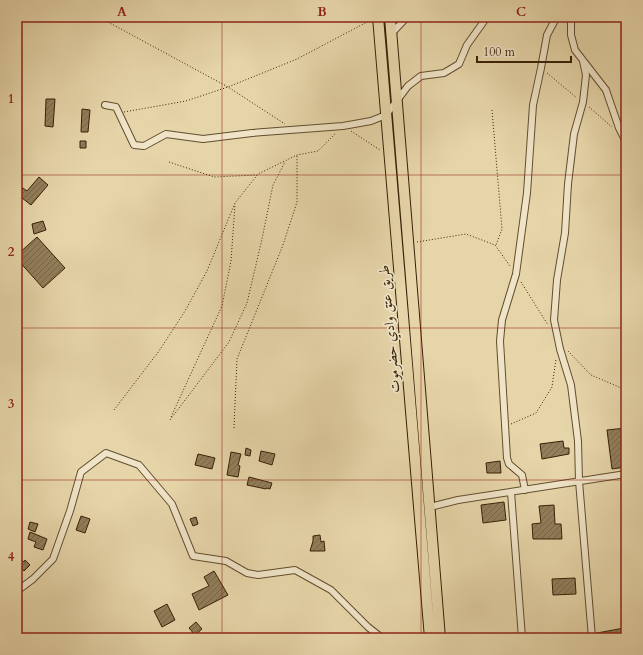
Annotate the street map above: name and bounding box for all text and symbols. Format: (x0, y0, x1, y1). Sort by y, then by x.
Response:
text: A (117, 3, 127, 21)
text: B (317, 3, 327, 21)
text: C (516, 3, 526, 21)
scale bar (477, 38, 571, 64)
text: 100 m (483, 44, 516, 60)
text: 1 (8, 90, 14, 108)
text: 2 (8, 243, 15, 261)
street label: طريق عتق وادي حضرموت (374, 264, 407, 394)
text: 3 (8, 395, 15, 413)
text: 4 (8, 548, 15, 566)

